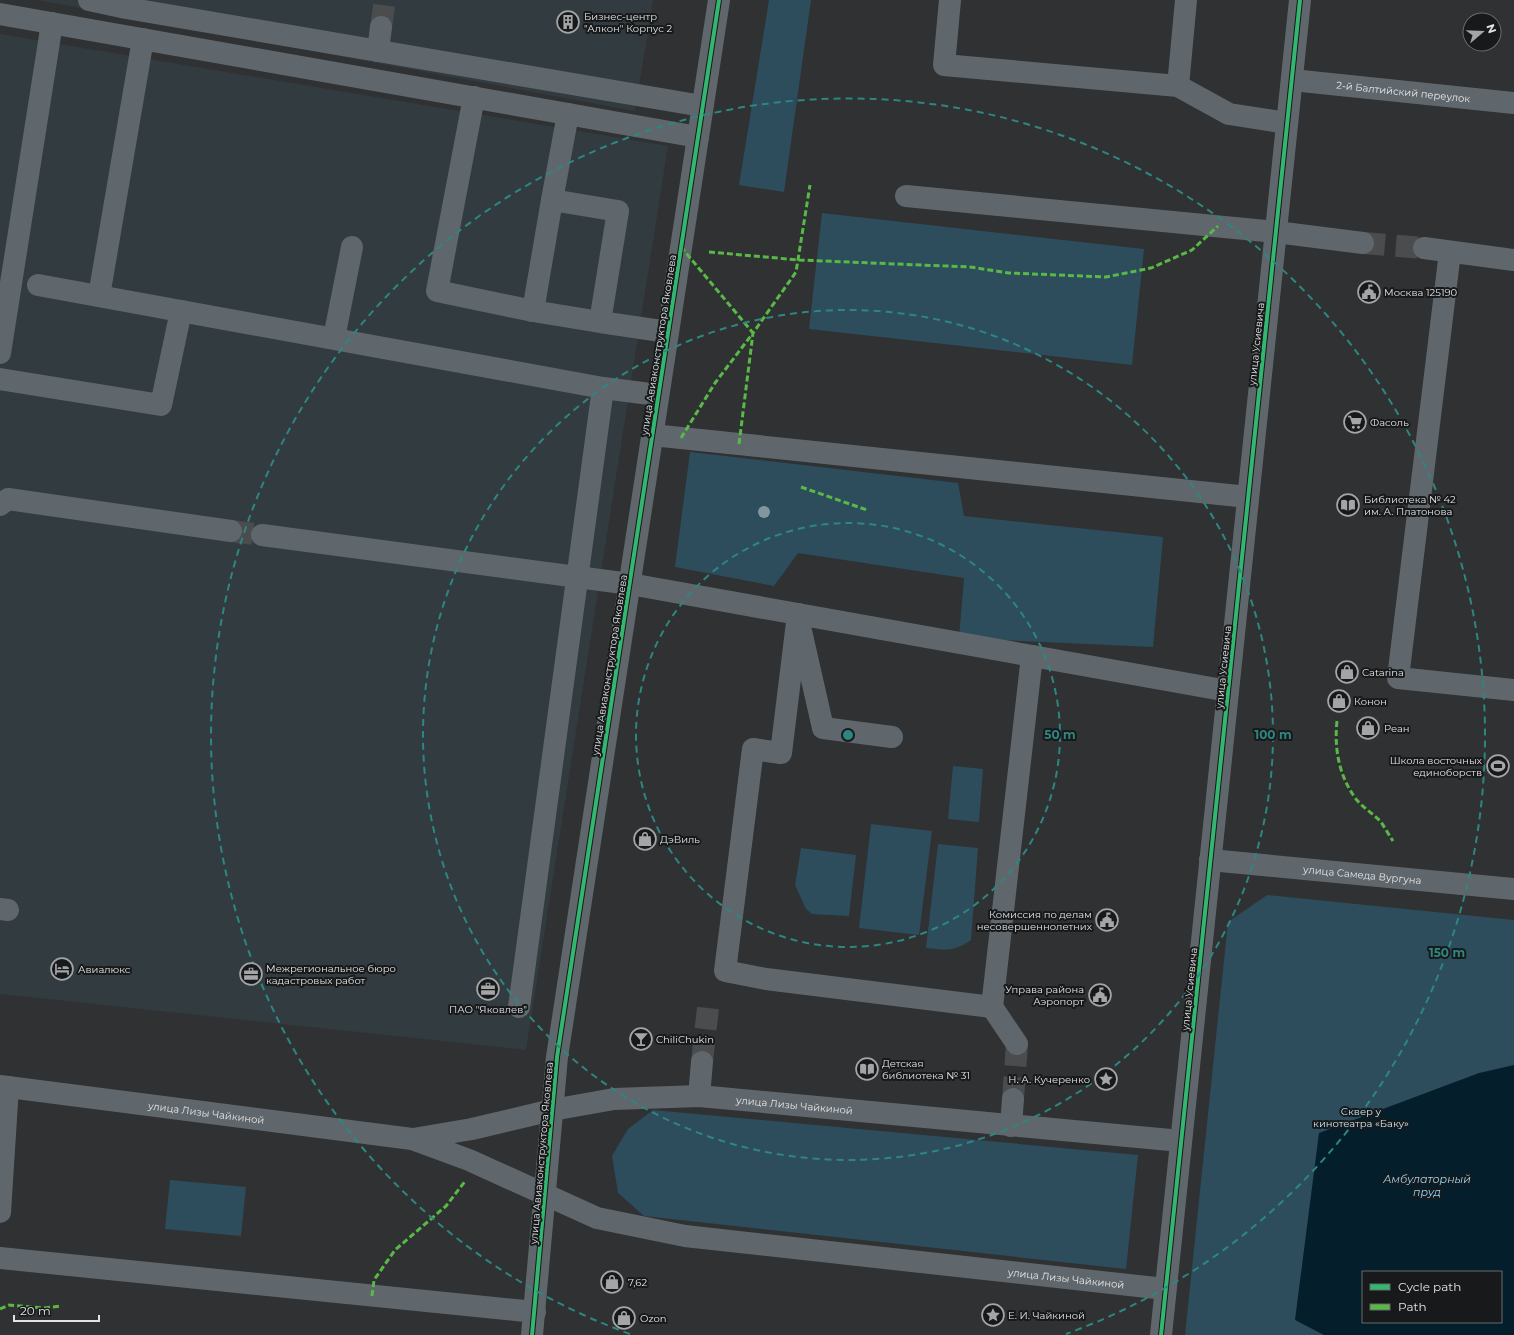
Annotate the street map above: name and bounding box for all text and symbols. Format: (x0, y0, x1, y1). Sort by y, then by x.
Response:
building icon: Бизнес-центр "Алкон" Корпус 2 (555, 9, 581, 35)
place label: Бизнес-центр "Алкон" Корпус 2 (584, 10, 673, 35)
north arrow (1462, 12, 1502, 52)
text: N (1483, 22, 1500, 35)
street label: 2-й Балтийский переулок (1336, 79, 1471, 105)
street label: улица Авиаконструктора Яковлева (638, 254, 679, 437)
public building icon: Москва 125190 (1356, 279, 1382, 305)
place label: Москва 125190 (1384, 286, 1458, 299)
street label: улица Усиевича (1246, 302, 1267, 387)
supermarket icon: Фасоль (1342, 409, 1368, 435)
place label: Фасоль (1370, 416, 1409, 429)
library icon: Библиотека № 42 им. А. Платонова (1335, 492, 1361, 518)
place label: Библиотека № 42 им. А. Платонова (1364, 493, 1456, 518)
street label: улица Авиаконструктора Яковлева (589, 574, 630, 757)
street label: улица Усиевича (1213, 625, 1234, 710)
shop icon: Catarina (1334, 659, 1360, 685)
place label: Catarina (1362, 666, 1404, 679)
shop icon: Конон (1326, 688, 1352, 714)
place label: Конон (1354, 695, 1387, 708)
shop icon: Реан (1355, 715, 1381, 741)
place label: Реан (1384, 722, 1410, 735)
text: 50 m (1044, 727, 1076, 742)
text: 100 m (1255, 727, 1291, 742)
centre of rings (841, 728, 855, 742)
sports icon: Школа восточных единоборств (1485, 753, 1511, 779)
place label: Школа восточных единоборств (1390, 754, 1483, 779)
shop icon: ДэВиль (632, 826, 658, 852)
place label: ДэВиль (660, 833, 700, 846)
street label: улица Самеда Вургуна (1302, 863, 1422, 887)
public building icon: Комиссия по делам несовершеннолетних (1094, 907, 1120, 933)
place label: Комиссия по делам несовершеннолетних (977, 908, 1093, 933)
text: 150 m (1429, 945, 1465, 960)
street label: улица Усиевича (1179, 947, 1200, 1032)
hotel icon: Авиалюкс (49, 956, 75, 982)
office icon: Межрегиональное бюро кадастровых работ (238, 961, 264, 987)
place label: Межрегиональное бюро кадастровых работ (266, 962, 396, 987)
place label: Авиалюкс (78, 963, 131, 976)
office icon: ПАО "Яковлев" (475, 976, 501, 1002)
public building icon: Управа района Аэропорт (1087, 982, 1113, 1008)
place label: Управа района Аэропорт (1005, 983, 1084, 1008)
place label: ПАО "Яковлев" (449, 1003, 527, 1016)
bar icon: ChiliChukin (628, 1026, 654, 1052)
place label: ChiliChukin (656, 1033, 714, 1046)
library icon: Детская библиотека № 31 (854, 1056, 880, 1082)
place label: Детская библиотека № 31 (882, 1057, 970, 1082)
street label: улица Авиаконструктора Яковлева (527, 1061, 556, 1246)
place icon: Н. А. Кучеренко (1093, 1066, 1119, 1092)
place label: Н. А. Кучеренко (1008, 1073, 1090, 1086)
street label: улица Лизы Чайкиной (735, 1093, 853, 1117)
street label: улица Лизы Чайкиной (146, 1099, 265, 1127)
park label: Сквер у кинотеатра «Баку» (1313, 1105, 1409, 1130)
water label: Амбулаторный пруд (1382, 1172, 1471, 1199)
street label: улица Лизы Чайкиной (1006, 1266, 1125, 1291)
shop icon: 7,62 (599, 1269, 625, 1295)
legend (1362, 1271, 1502, 1323)
place label: 7,62 (628, 1276, 647, 1289)
text: Cycle path (1398, 1279, 1461, 1294)
scale bar (14, 1297, 99, 1323)
text: Path (1398, 1299, 1427, 1314)
place icon: Е. И. Чайкиной (980, 1302, 1006, 1328)
text: 20 m (20, 1303, 51, 1318)
shop icon: Ozon (611, 1305, 637, 1331)
place label: Е. И. Чайкиной (1008, 1309, 1085, 1322)
place label: Ozon (640, 1312, 666, 1325)

